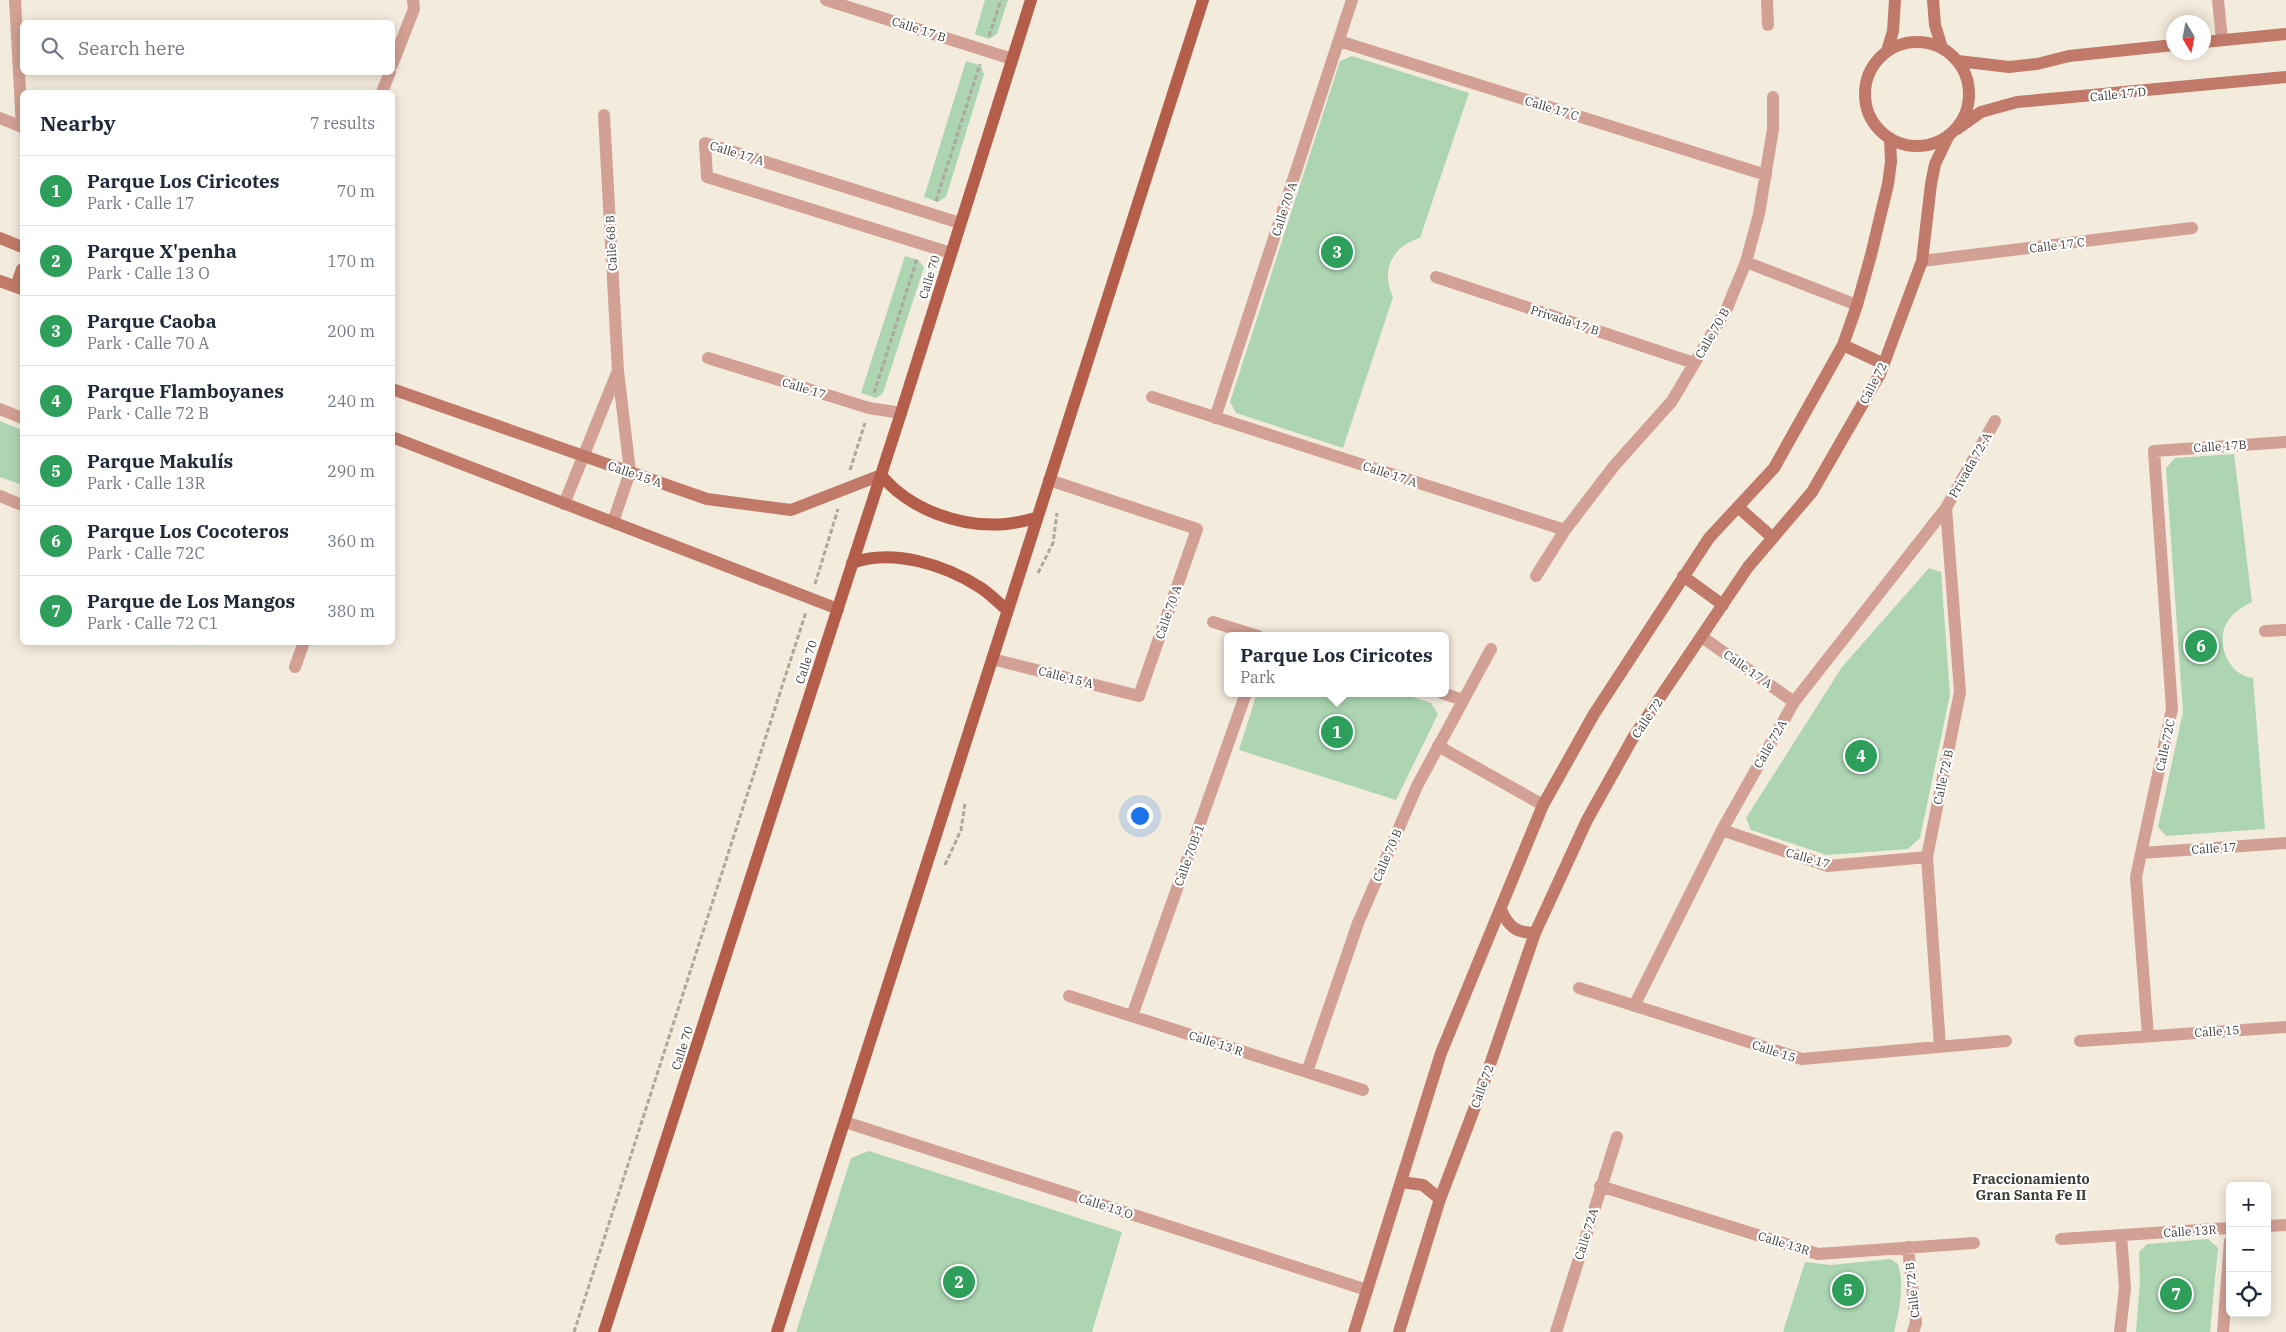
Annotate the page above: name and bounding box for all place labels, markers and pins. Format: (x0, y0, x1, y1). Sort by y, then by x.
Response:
pin: 3 (1321, 233, 1353, 271)
pin: 6 (2185, 627, 2217, 665)
pin: 1 (1321, 713, 1353, 751)
pin: 4 (1845, 737, 1877, 775)
pin: 2 (943, 1263, 975, 1301)
pin: 5 (1832, 1271, 1864, 1309)
pin: 7 (2160, 1275, 2192, 1313)

